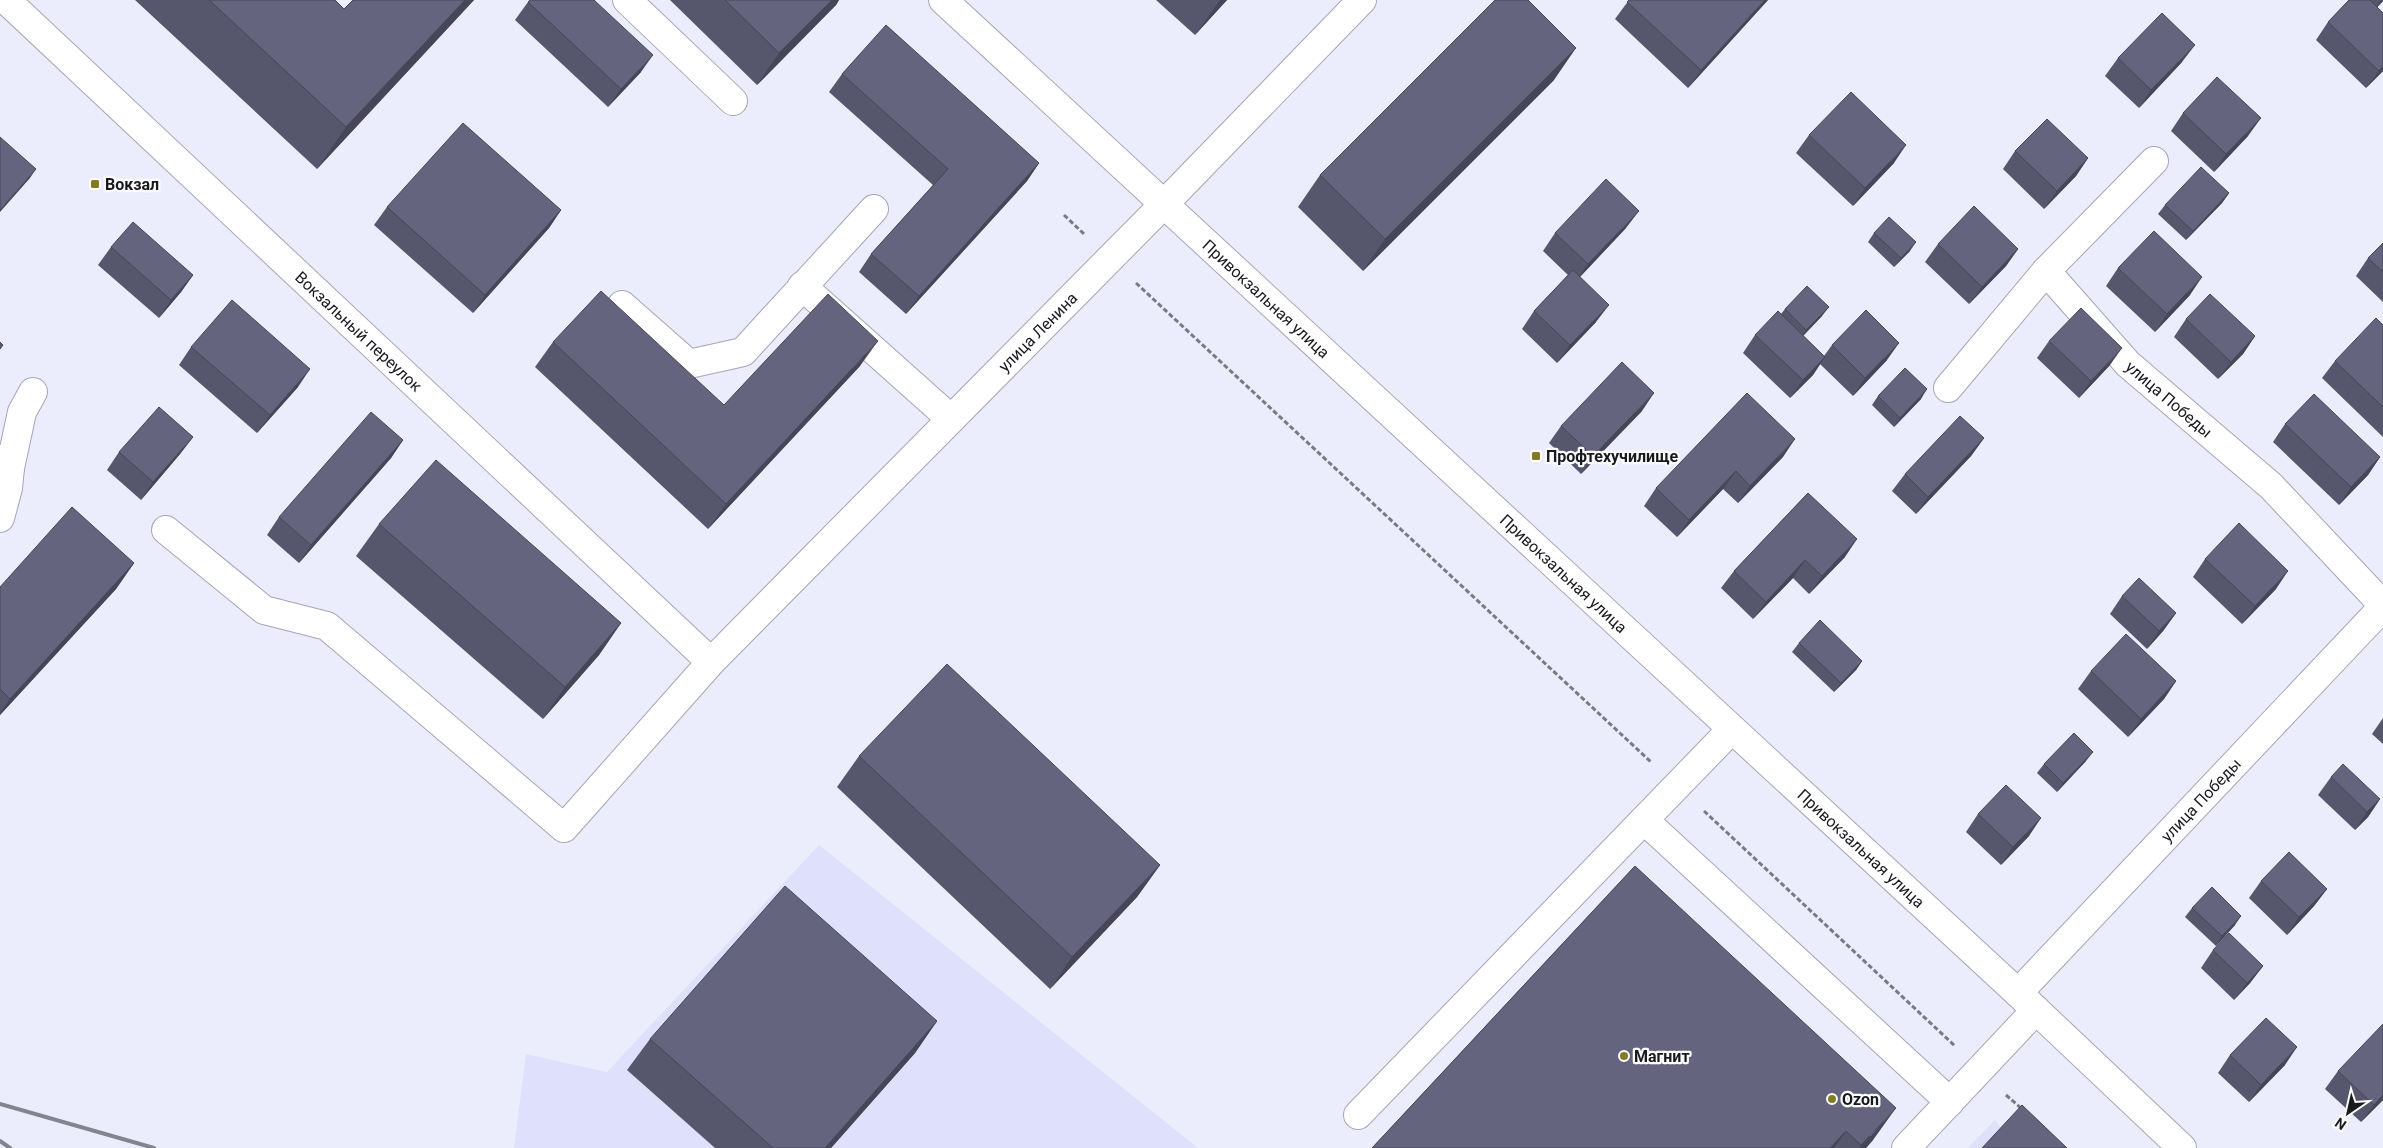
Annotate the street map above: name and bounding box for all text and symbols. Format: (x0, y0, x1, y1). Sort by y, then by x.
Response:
place label: Вокзал (105, 175, 159, 194)
marker: Вокзал (89, 178, 101, 190)
street label: Привокзальная улица (1198, 236, 1333, 362)
street label: Вокзальный переулок (291, 268, 426, 396)
street label: улица Ленина (995, 289, 1081, 376)
street label: улица Победы (2122, 357, 2216, 442)
place label: Профтехучилище (1546, 447, 1679, 466)
marker: Профтехучилище (1530, 450, 1542, 462)
street label: Привокзальная улица (1496, 510, 1631, 637)
street label: улица Победы (2157, 754, 2245, 846)
street label: Привокзальная улица (1793, 785, 1928, 912)
place label: Магнит (1634, 1047, 1690, 1066)
marker: Магнит (1618, 1050, 1630, 1062)
north arrow (2323, 1088, 2373, 1138)
place label: Ozon (1842, 1090, 1879, 1109)
marker: Ozon (1826, 1093, 1838, 1105)
text: N (2332, 1114, 2349, 1133)

